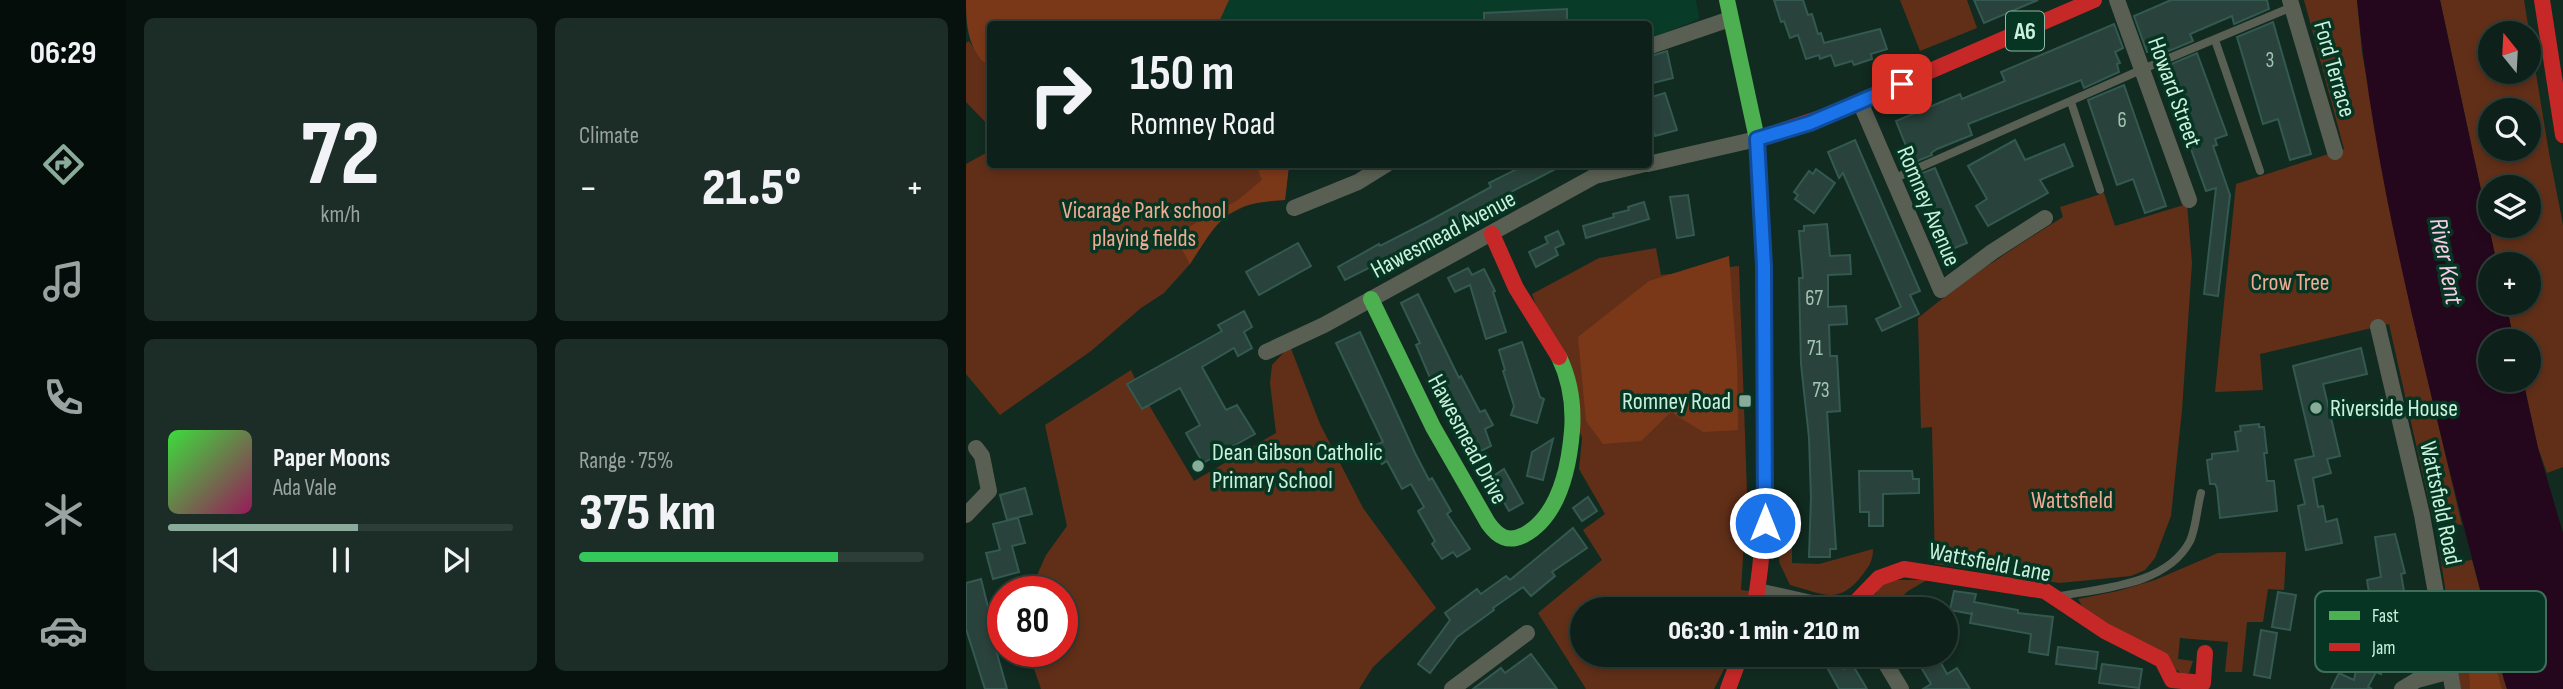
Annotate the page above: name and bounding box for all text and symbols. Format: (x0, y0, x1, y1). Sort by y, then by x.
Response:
road number: A6 (2006, 12, 2044, 50)
street label: Ford Terrace (2307, 18, 2362, 121)
north arrow (2478, 21, 2541, 84)
map controls (2478, 21, 2541, 392)
street label: Howard Street (2141, 33, 2208, 151)
text: 06:29 (30, 34, 96, 73)
text: 150 m (1130, 45, 1234, 104)
house number: 3 (2266, 48, 2274, 73)
icon: right (1015, 49, 1106, 140)
pin (1872, 54, 1932, 114)
icon: arrive (1883, 65, 1921, 103)
button: search (2478, 98, 2541, 161)
text: 72 (301, 101, 380, 210)
text: Romney Road (1130, 105, 1275, 144)
house number: 6 (2117, 108, 2127, 133)
text: Climate (579, 122, 639, 150)
icon: directions (39, 140, 88, 189)
street label: Romney Avenue (1890, 142, 1967, 271)
text: 21.5° (702, 157, 801, 220)
text: − (579, 166, 598, 211)
text: + (905, 166, 924, 211)
button: layers (2478, 175, 2541, 238)
street label: Hawesmead Avenue (1366, 184, 1521, 285)
park label: Vicarage Park school playing fields (1062, 196, 1226, 253)
text: km/h (321, 201, 360, 229)
water label: River Kent (2422, 215, 2469, 308)
button: + (2478, 252, 2541, 315)
icon: music (39, 257, 88, 306)
park label: Crow Tree (2251, 268, 2329, 297)
house number: 67 (1805, 286, 1823, 311)
button: − (2478, 329, 2541, 392)
house number: 71 (1807, 336, 1824, 361)
street label: Hawesmead Drive (1421, 369, 1514, 509)
icon: phone (39, 373, 88, 422)
house number: 73 (1812, 378, 1830, 403)
place label: Romney Road (1622, 387, 1731, 416)
marker: Romney Road (1737, 393, 1753, 409)
place label: Riverside House (2330, 394, 2458, 423)
marker: Riverside House (2308, 400, 2324, 416)
place label: Dean Gibson Catholic Primary School (1212, 438, 1383, 495)
street label: Wattsfield Road (2413, 439, 2468, 568)
text: Paper Moons (273, 443, 390, 474)
text: Range · 75% (579, 447, 673, 475)
marker: Dean Gibson Catholic Primary School (1190, 458, 1206, 474)
text: Ada Vale (273, 474, 337, 502)
text: 375 km (579, 482, 716, 545)
position arrow (1728, 486, 1802, 560)
park label: Wattsfield (2031, 486, 2113, 515)
icon: climate (39, 490, 88, 539)
street label: Wattsfield Lane (1926, 536, 2053, 589)
icon: previous (207, 541, 245, 579)
icon: pause (322, 541, 360, 579)
icon: next (437, 541, 475, 579)
speed limit sign: 80 (987, 576, 1078, 667)
legend (2315, 591, 2546, 672)
text: Fast (2372, 605, 2399, 628)
icon: car (39, 606, 88, 655)
text: 06:30 · 1 min · 210 m (1668, 616, 1860, 647)
text: Jam (2371, 637, 2395, 660)

